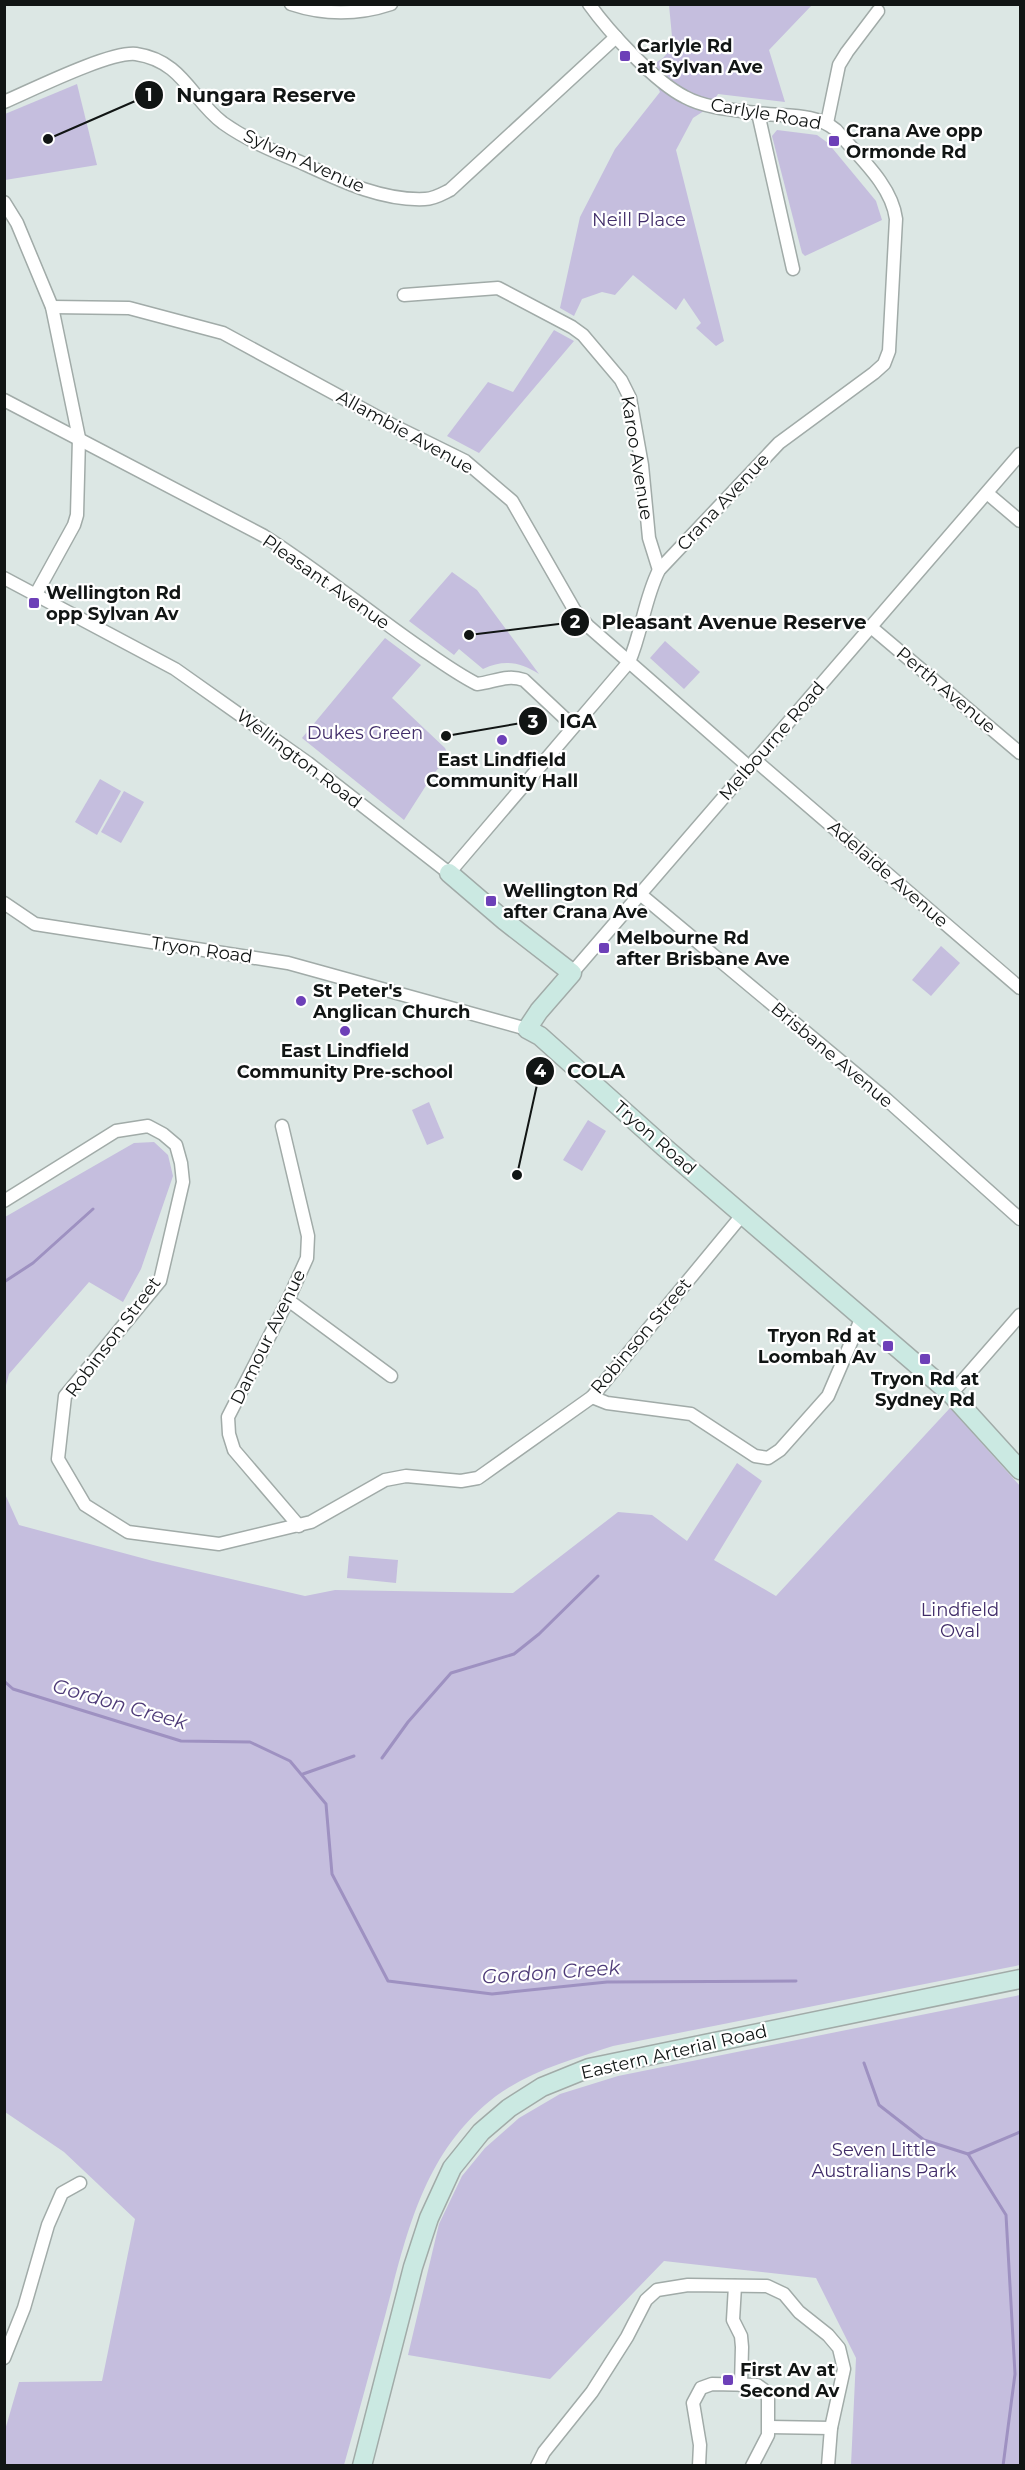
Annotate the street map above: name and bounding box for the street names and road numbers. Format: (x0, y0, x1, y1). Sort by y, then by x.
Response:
street label: Carlyle Road (709, 93, 823, 135)
street label: Sylvan Avenue (240, 124, 368, 198)
street label: Allambie Avenue (333, 385, 477, 479)
street label: Karoo Avenue (616, 394, 658, 522)
street label: Crana Avenue (672, 449, 774, 555)
street label: Pleasant Avenue (258, 530, 394, 634)
street label: Perth Avenue (892, 642, 1000, 738)
street label: Melbourne Road (714, 677, 830, 805)
street label: Wellington Road (232, 705, 366, 813)
street label: Adelaide Avenue (823, 816, 953, 932)
street label: Tryon Road (150, 932, 254, 968)
street label: Brisbane Avenue (766, 997, 898, 1113)
street label: Tryon Road (609, 1096, 701, 1180)
street label: Damour Avenue (226, 1266, 310, 1408)
street label: Robinson Street (61, 1273, 165, 1401)
street label: Robinson Street (586, 1273, 696, 1399)
street label: Eastern Arterial Road (579, 2020, 769, 2084)

